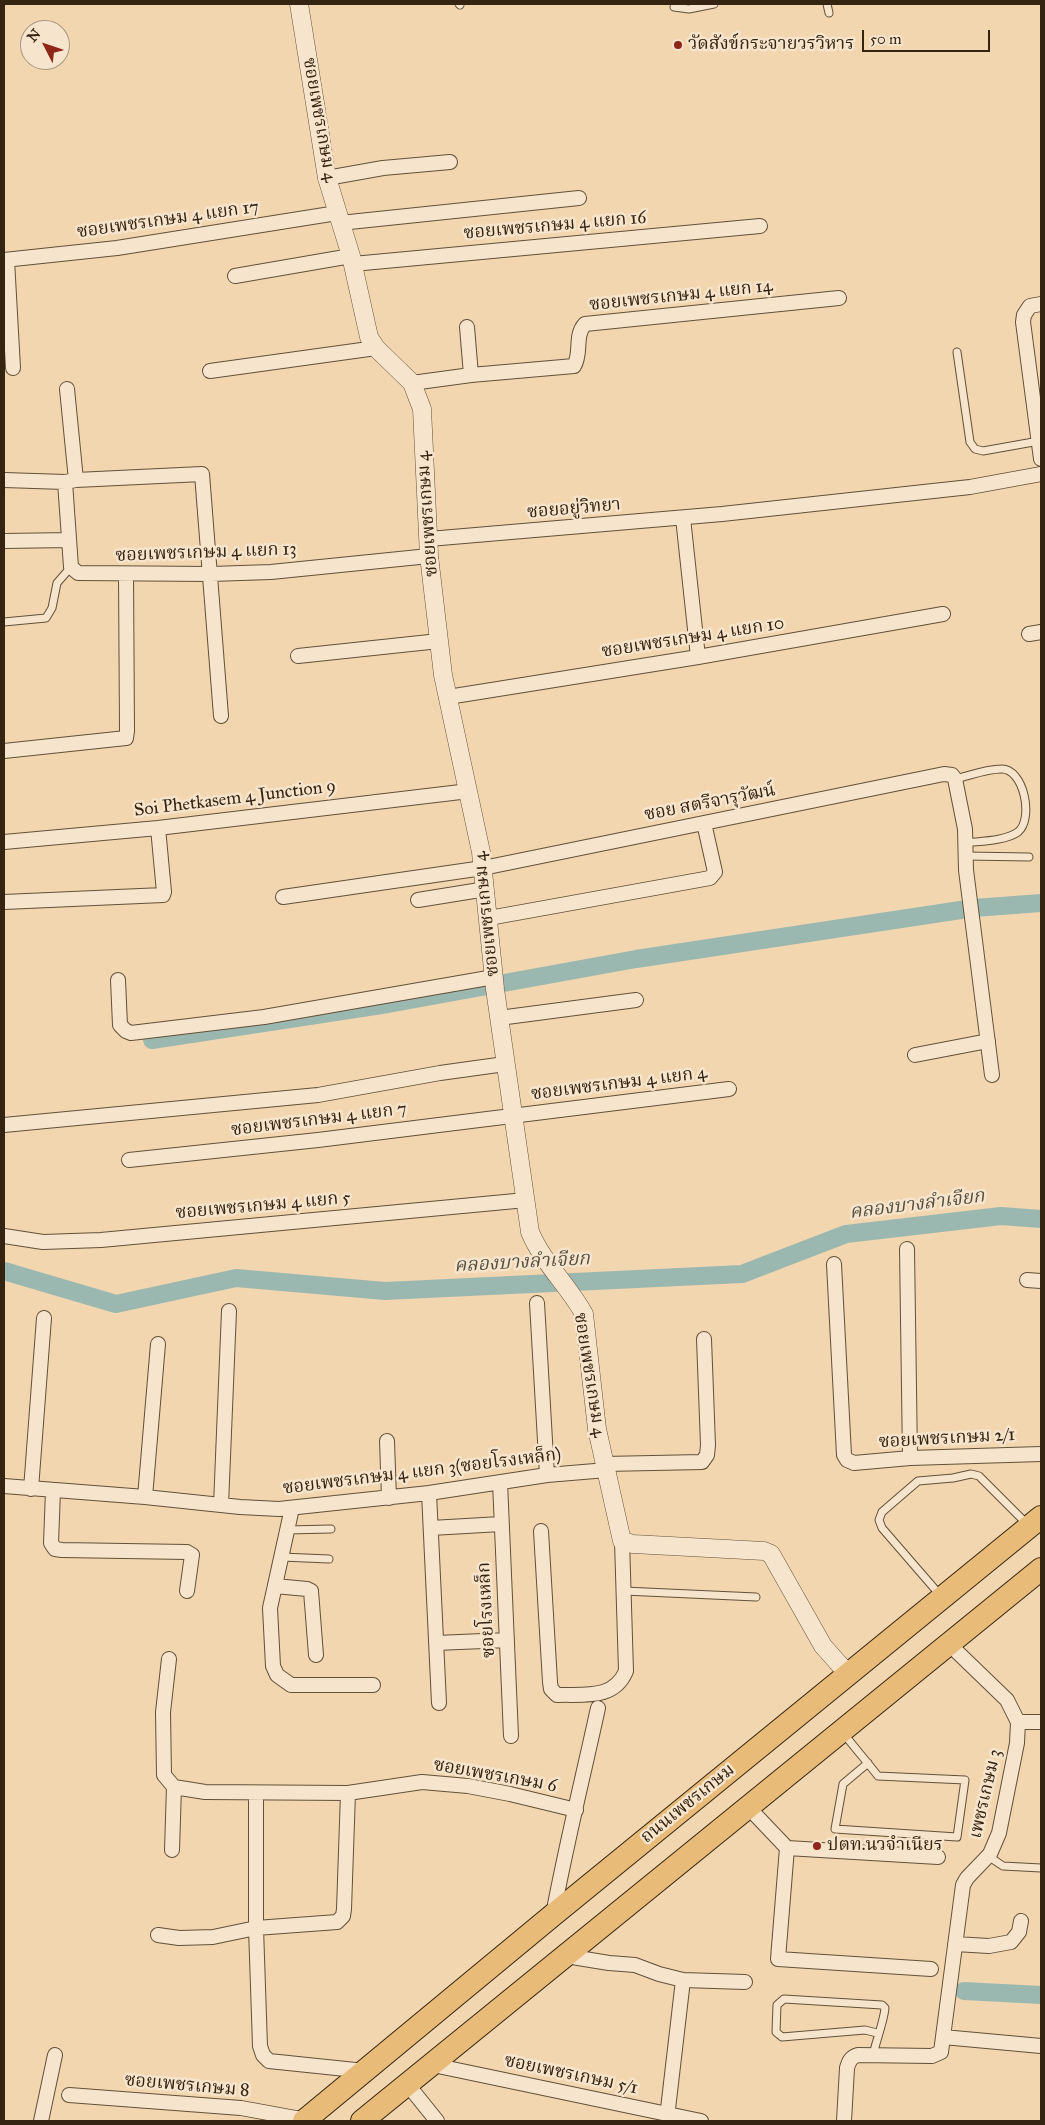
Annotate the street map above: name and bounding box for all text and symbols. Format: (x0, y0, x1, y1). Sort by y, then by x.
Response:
north arrow (20, 20, 70, 70)
scale bar (865, 20, 992, 52)
text: N (24, 25, 44, 46)
text: 50 m (870, 30, 902, 48)
place label: วัดสังข์กระจายวรวิหาร (688, 34, 854, 56)
marker: วัดสังข์กระจายวรวิหาร (672, 39, 684, 51)
street label: ซอยเพชรเกษม 4 (297, 56, 341, 184)
street label: ซอยเพชรเกษม 4 แยก 17 (76, 197, 260, 243)
street label: ซอยเพชรเกษม 4 แยก 16 (463, 207, 647, 245)
street label: ซอยเพชรเกษม 4 แยก 14 (588, 276, 774, 316)
street label: ซอยเพชรเกษม 4 (413, 450, 443, 578)
street label: ซอยอยู่วิทยา (526, 494, 622, 524)
street label: ซอยเพชรเกษม 4 แยก 13 (115, 539, 297, 567)
street label: ซอยเพชรเกษม 4 แยก 10 (600, 613, 786, 663)
street label: Soi Phetkasem 4 Junction 9 (133, 776, 337, 822)
street label: ซอย สตรีจารุวัฒน์ (643, 780, 777, 826)
street label: ซอยเพชรเกษม 4 (470, 850, 504, 978)
street label: ซอยเพชรเกษม 4 แยก 4 (530, 1062, 708, 1106)
street label: ซอยเพชรเกษม 4 แยก 7 (230, 1099, 408, 1141)
water label: คลองบางลำเจียก (848, 1185, 986, 1225)
street label: ซอยเพชรเกษม 4 แยก 5 (175, 1188, 351, 1224)
water label: คลองบางลำเจียก (454, 1248, 590, 1278)
street label: ซอยเพชรเกษม 4 (568, 1311, 610, 1439)
street label: ซอยเพชรเกษม 2/1 (878, 1425, 1016, 1453)
street label: ซอยเพชรเกษม 4 แยก 3(ซอยโรงเหล็ก) (282, 1444, 562, 1500)
street label: ซอยโรงเหล็ก (474, 1561, 500, 1659)
street label: เพชรเกษม 3 (965, 1747, 1007, 1841)
street label: ซอยเพชรเกษม 6 (432, 1755, 558, 1797)
street label: ถนนเพชรเกษม (637, 1760, 739, 1848)
place label: ปตท.นวจำเนียร (827, 1835, 943, 1857)
marker: ปตท.นวจำเนียร (811, 1840, 823, 1852)
street label: ซอยเพชรเกษม 5/1 (502, 2050, 640, 2100)
street label: ซอยเพชรเกษม 8 (124, 2070, 250, 2102)

